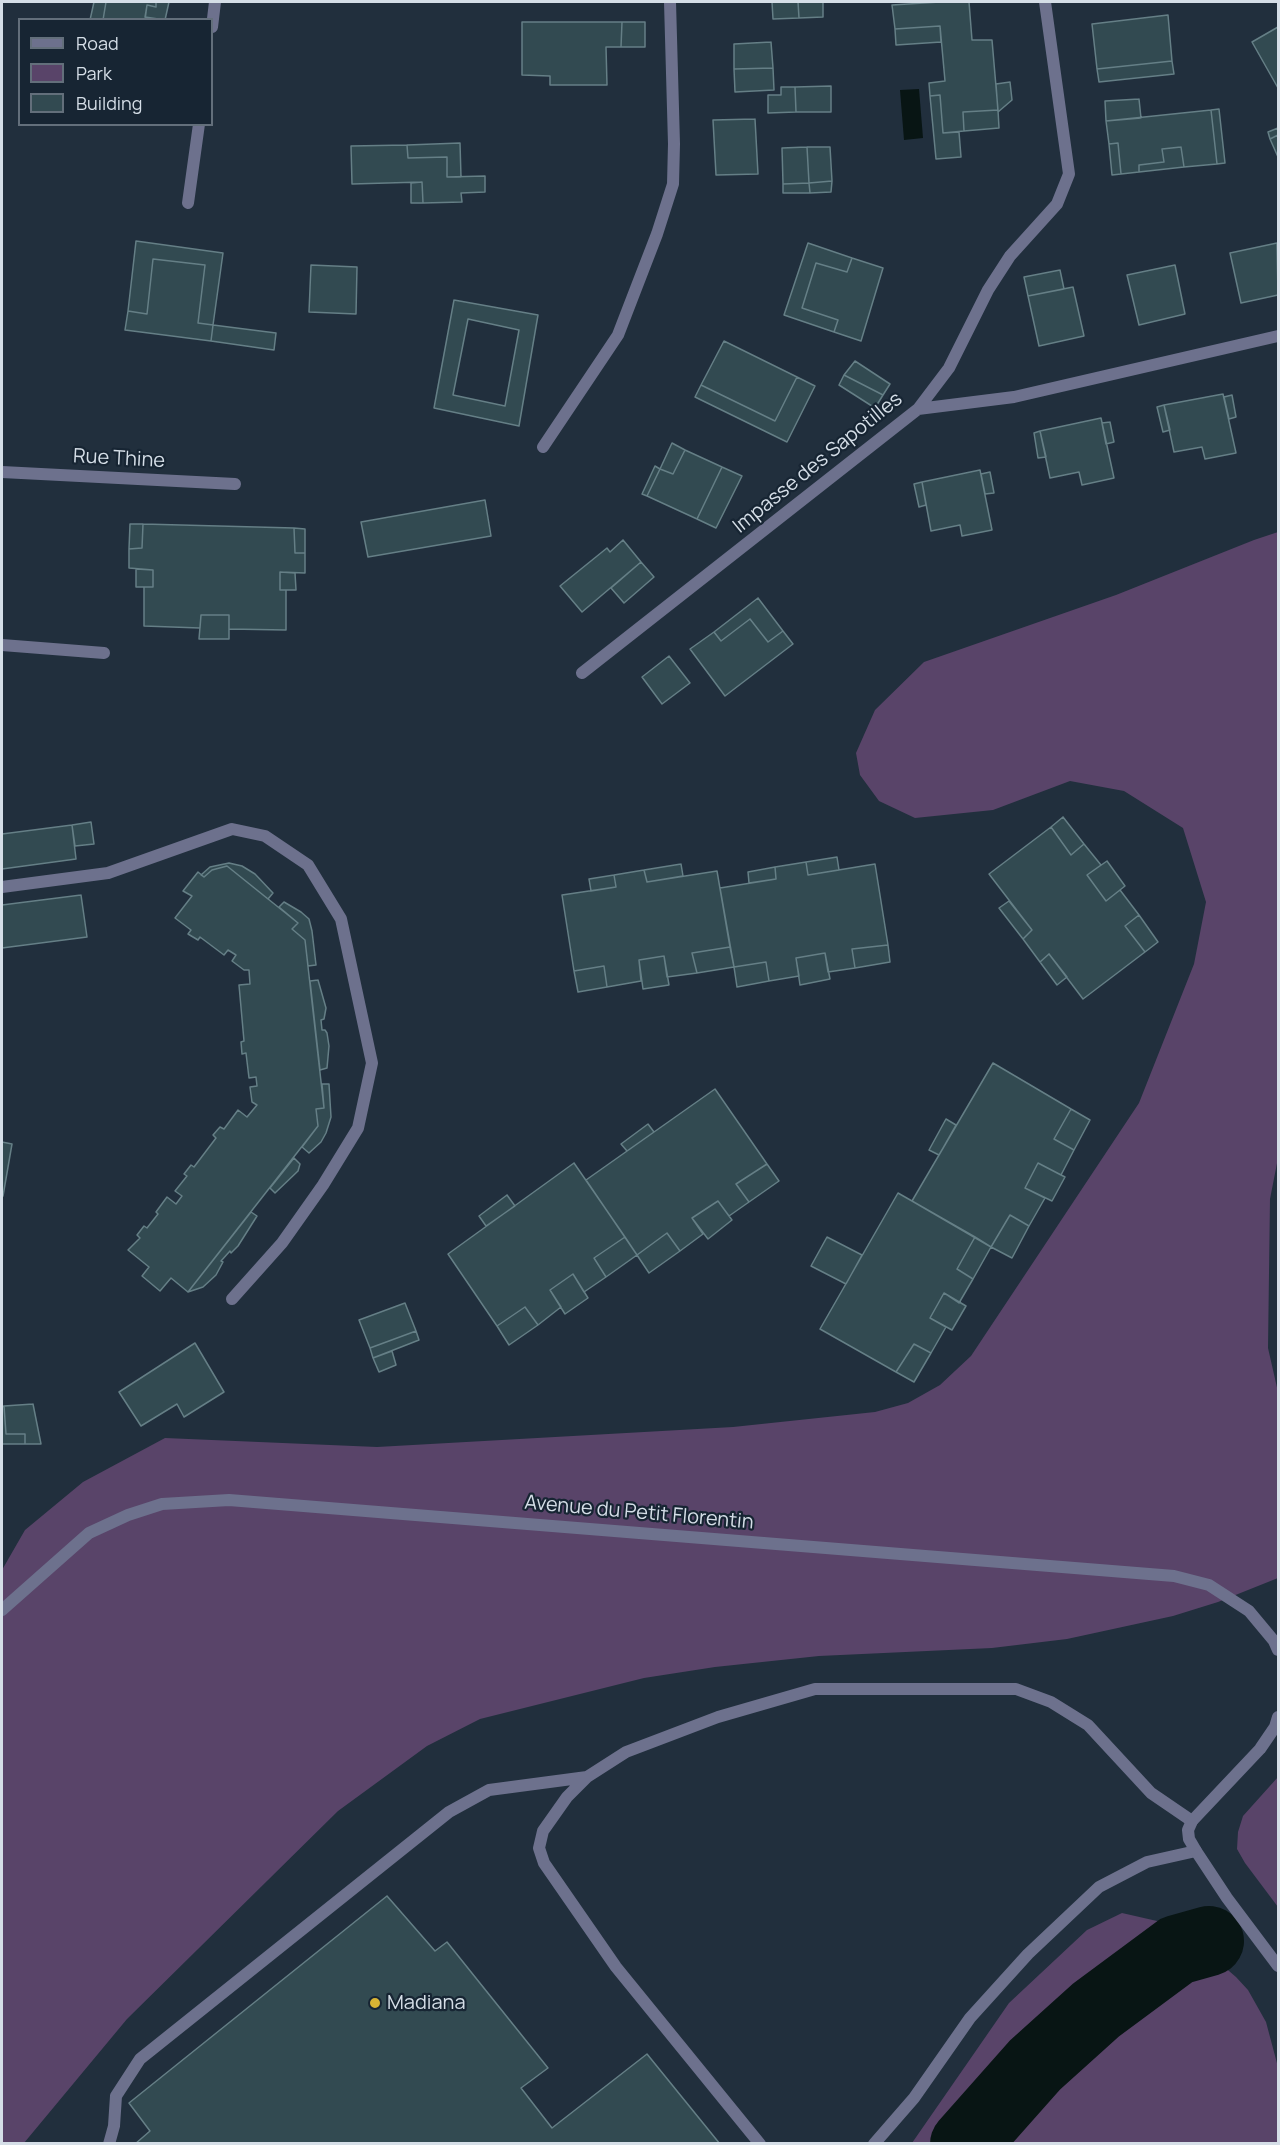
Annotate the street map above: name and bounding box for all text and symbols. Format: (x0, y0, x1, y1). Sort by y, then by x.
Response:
legend (18, 18, 213, 126)
text: Road (76, 31, 119, 55)
text: Park (76, 61, 112, 85)
text: Building (76, 91, 142, 115)
street label: Impasse des Sapotilles (729, 387, 907, 539)
street label: Rue Thine (72, 445, 166, 473)
street label: Avenue du Petit Florentin (523, 1491, 755, 1535)
place label: Madiana (387, 1991, 466, 2015)
marker: Madiana (368, 1996, 382, 2010)

